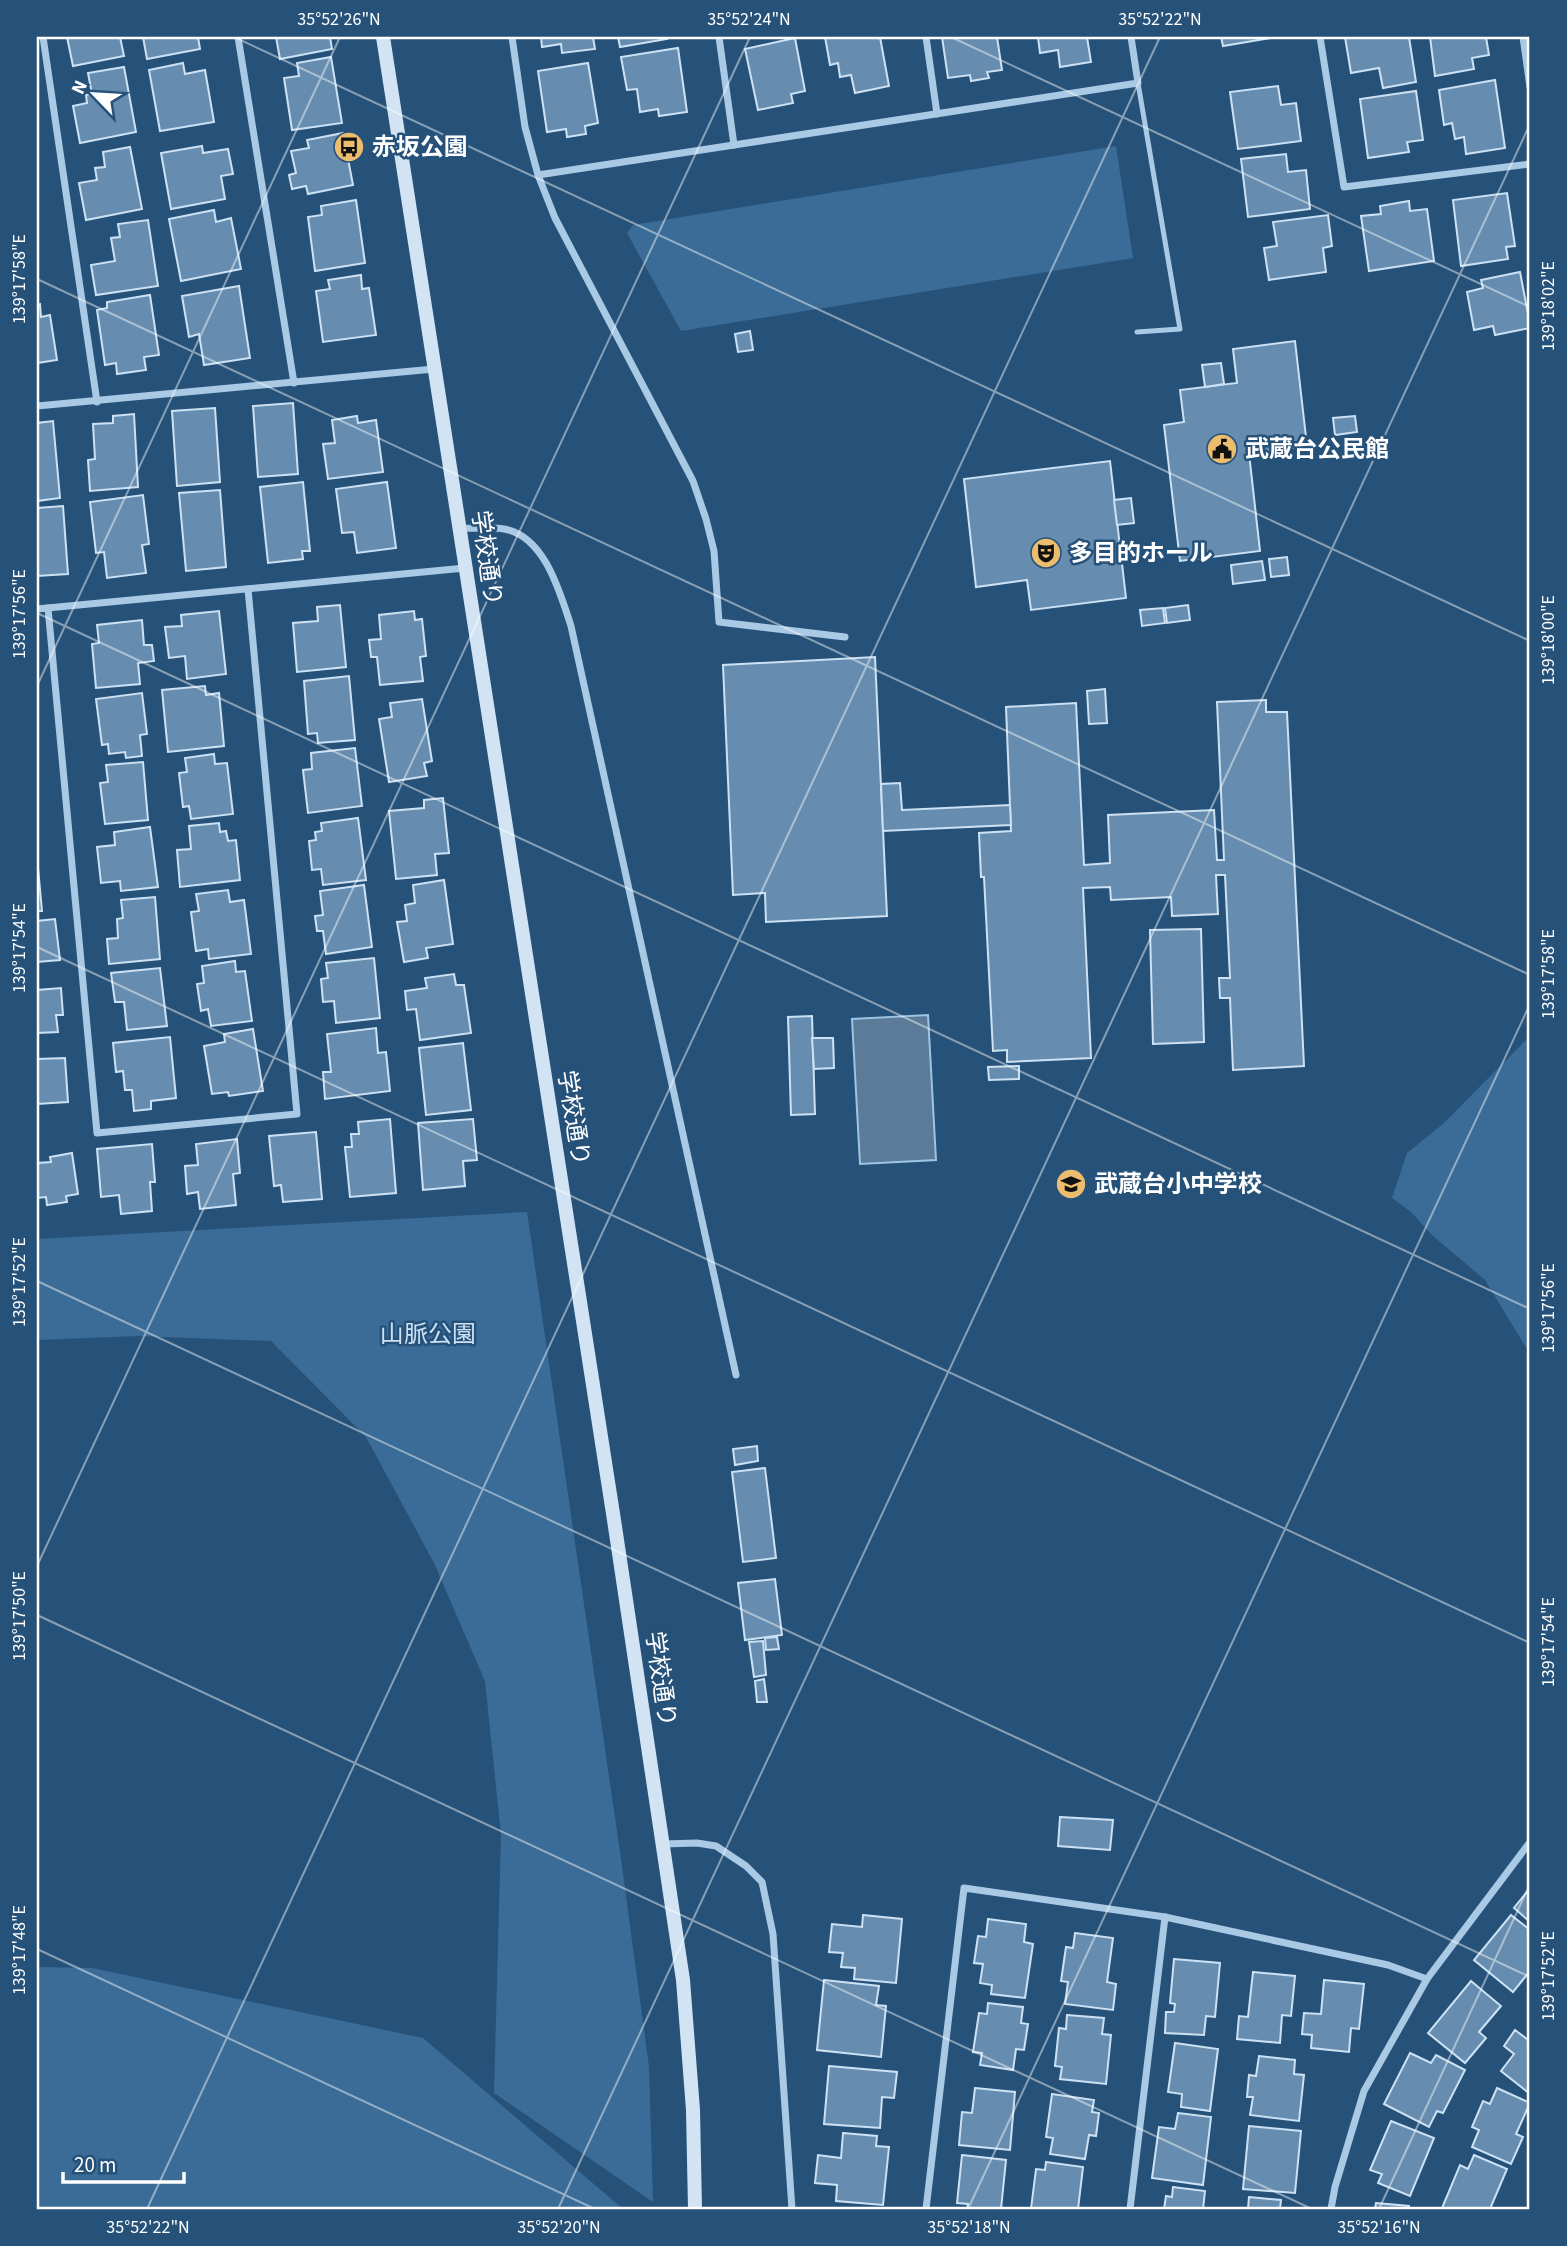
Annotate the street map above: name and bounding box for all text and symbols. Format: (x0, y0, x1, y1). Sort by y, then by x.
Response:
text: 35°52'26"N (297, 7, 381, 32)
text: 35°52'24"N (707, 7, 791, 32)
text: 35°52'22"N (1118, 7, 1202, 32)
north arrow (60, 60, 130, 130)
text: N (65, 76, 95, 99)
bus stop icon: 赤坂公園 (332, 130, 366, 164)
place label: 赤坂公園 (372, 130, 468, 165)
text: 139°17'58"E (7, 234, 32, 324)
text: 139°18'02"E (1536, 261, 1561, 351)
public building icon: 武蔵台公民館 (1205, 432, 1239, 466)
place label: 武蔵台公民館 (1245, 432, 1389, 467)
street label: 学校通り (462, 508, 511, 608)
theatre icon: 多目的ホール (1029, 536, 1063, 570)
place label: 多目的ホール (1069, 536, 1213, 571)
text: 139°17'56"E (7, 569, 32, 659)
text: 139°18'00"E (1536, 595, 1561, 685)
text: 139°17'54"E (7, 903, 32, 993)
text: 139°17'58"E (1536, 929, 1561, 1019)
street label: 学校通り (549, 1068, 598, 1168)
school or university icon: 武蔵台小中学校 (1054, 1167, 1088, 1201)
place label: 武蔵台小中学校 (1094, 1167, 1262, 1202)
text: 139°17'52"E (7, 1237, 32, 1327)
text: 139°17'56"E (1536, 1263, 1561, 1353)
park label: 山脈公園 (380, 1317, 476, 1352)
text: 139°17'50"E (7, 1571, 32, 1661)
text: 139°17'54"E (1536, 1597, 1561, 1687)
street label: 学校通り (636, 1629, 685, 1729)
text: 139°17'48"E (7, 1905, 32, 1995)
text: 139°17'52"E (1536, 1931, 1561, 2021)
scale bar (63, 2141, 184, 2185)
text: 20 m (74, 2150, 116, 2180)
text: 35°52'22"N (106, 2215, 190, 2240)
text: 35°52'20"N (517, 2215, 601, 2240)
text: 35°52'18"N (927, 2215, 1011, 2240)
text: 35°52'16"N (1337, 2215, 1421, 2240)

